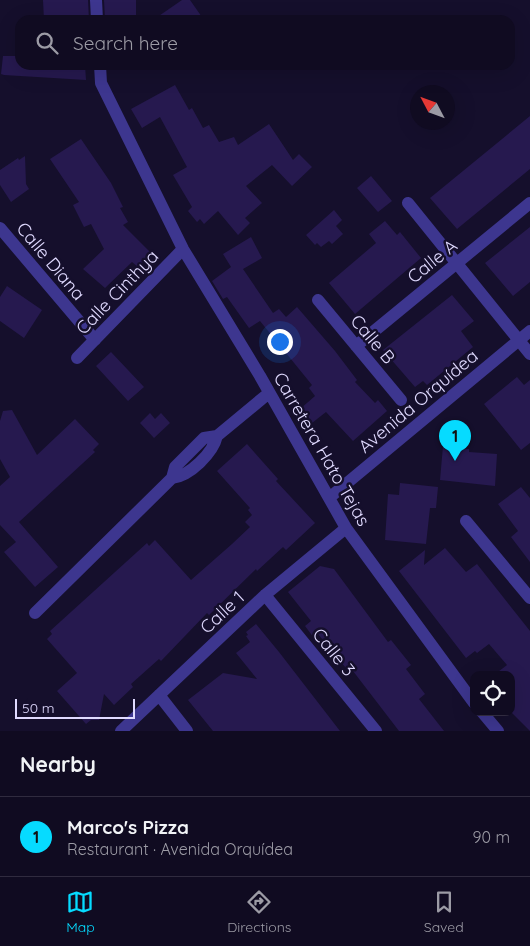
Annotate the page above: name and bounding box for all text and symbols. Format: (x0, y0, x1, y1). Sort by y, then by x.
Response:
search box (15, 15, 515, 70)
icon: search (33, 29, 61, 57)
text: Search here (73, 31, 178, 55)
north arrow (410, 85, 455, 130)
street label: Calle Diana (12, 217, 90, 305)
street label: Calle A (402, 234, 462, 288)
street label: Calle Cinthya (71, 245, 163, 339)
street label: Calle B (346, 310, 400, 368)
your location (267, 329, 293, 355)
street label: Avenida Orquídea (353, 344, 483, 458)
street label: Carretera Hato Tejas (269, 368, 375, 530)
pin: 1 (439, 420, 471, 461)
street label: Calle 1 (195, 586, 249, 638)
street label: Calle 3 (308, 623, 360, 681)
map controls (470, 671, 515, 716)
button: locate (470, 671, 515, 716)
scale bar (15, 696, 135, 719)
text: 50 m (22, 699, 55, 717)
text: Nearby (20, 751, 96, 777)
text: Marco's Pizza (67, 815, 189, 839)
text: 1 (33, 827, 39, 847)
text: 90 m (473, 827, 510, 847)
text: Restaurant · Avenida Orquídea (67, 839, 293, 859)
tab: Map (66, 888, 95, 936)
tab: Directions (227, 888, 291, 936)
tab: Saved (424, 888, 464, 936)

